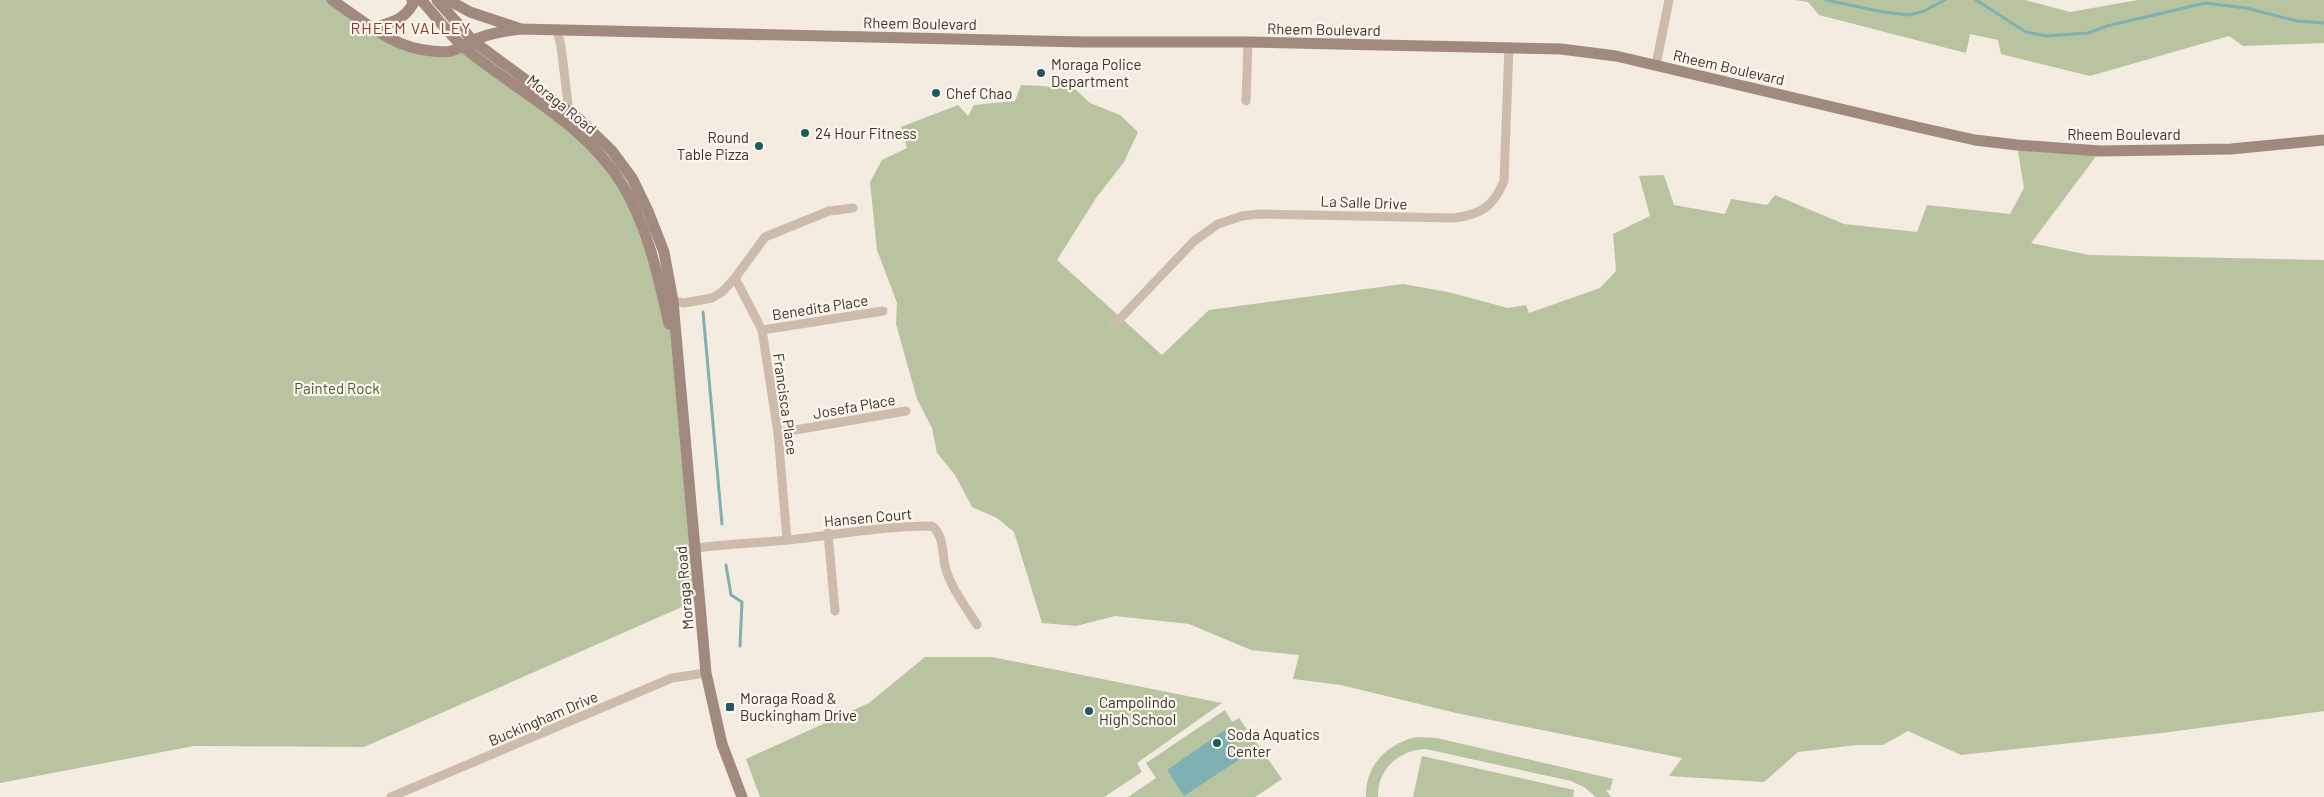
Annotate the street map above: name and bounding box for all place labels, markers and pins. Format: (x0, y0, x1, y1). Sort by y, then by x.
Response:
place label: Moraga Police Department (1051, 55, 1142, 90)
marker: Moraga Police Department (1035, 67, 1047, 79)
place label: Chef Chao (946, 84, 1012, 102)
marker: Chef Chao (930, 87, 942, 99)
place label: 24 Hour Fitness (815, 124, 917, 142)
marker: 24 Hour Fitness (799, 127, 811, 139)
place label: Round Table Pizza (677, 128, 749, 163)
marker: Round Table Pizza (753, 140, 765, 152)
place label: Moraga Road & Buckingham Drive (740, 689, 857, 724)
place label: Campolindo High School (1099, 693, 1176, 728)
marker: Moraga Road & Buckingham Drive (724, 701, 736, 713)
marker: Campolindo High School (1083, 705, 1095, 717)
place label: Soda Aquatics Center (1227, 725, 1320, 760)
marker: Soda Aquatics Center (1211, 737, 1223, 749)

